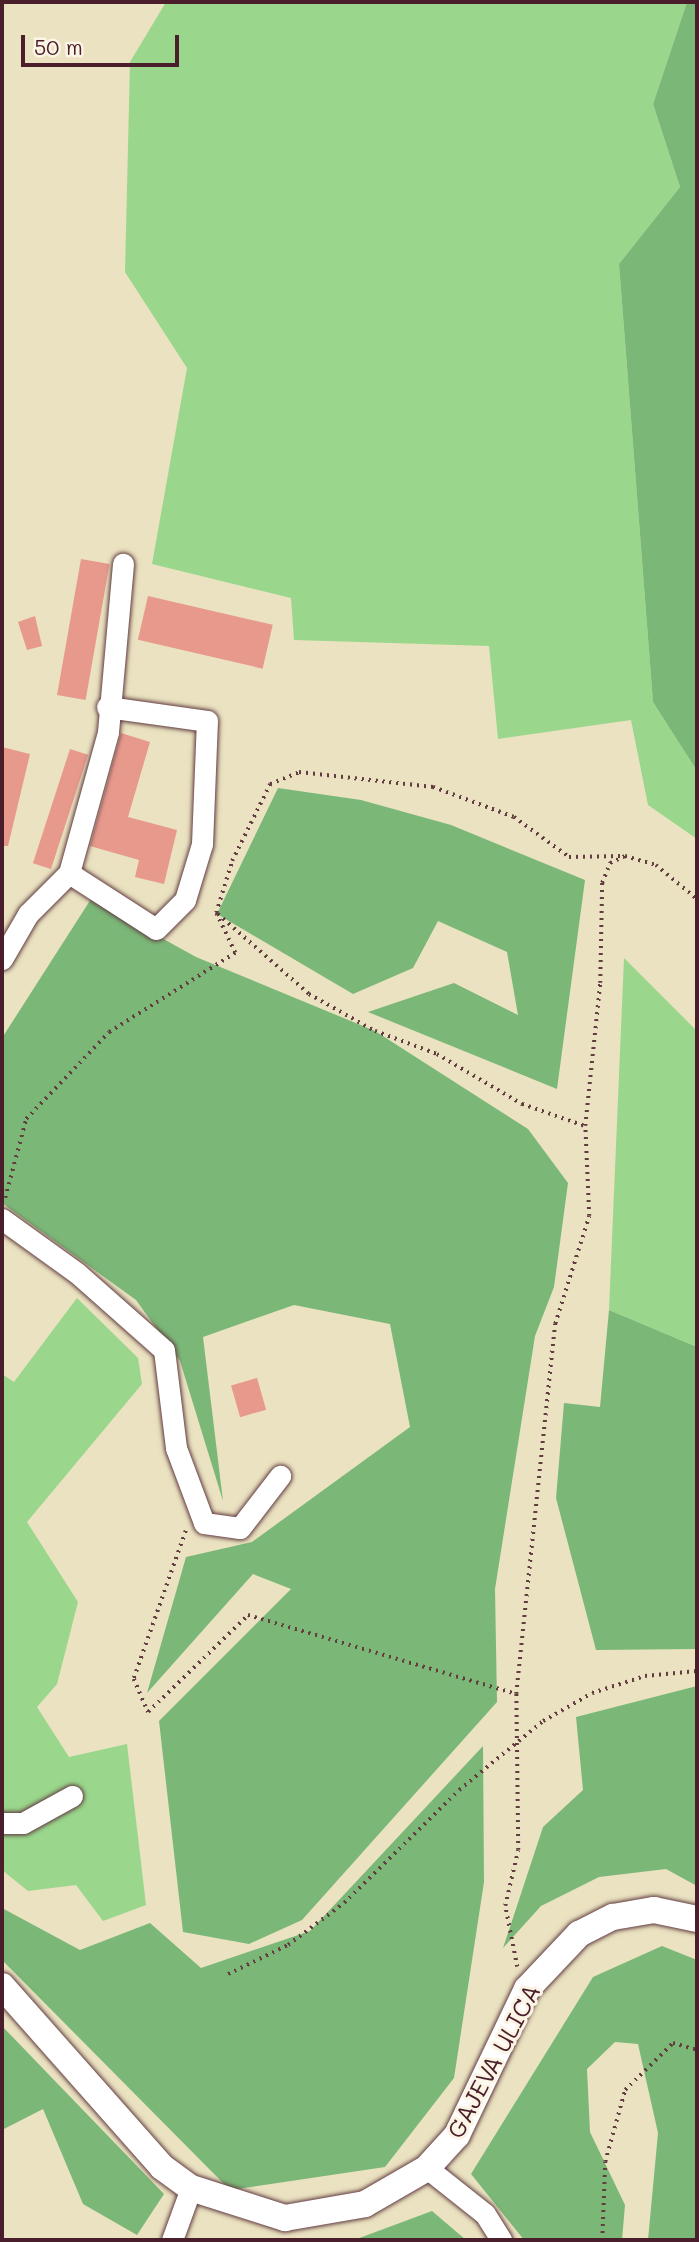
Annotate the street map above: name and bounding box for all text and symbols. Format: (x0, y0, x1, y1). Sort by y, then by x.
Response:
scale bar (24, 21, 182, 65)
text: 50 m (34, 33, 83, 60)
street label: GAJEVA ULICA (440, 1979, 546, 2143)

